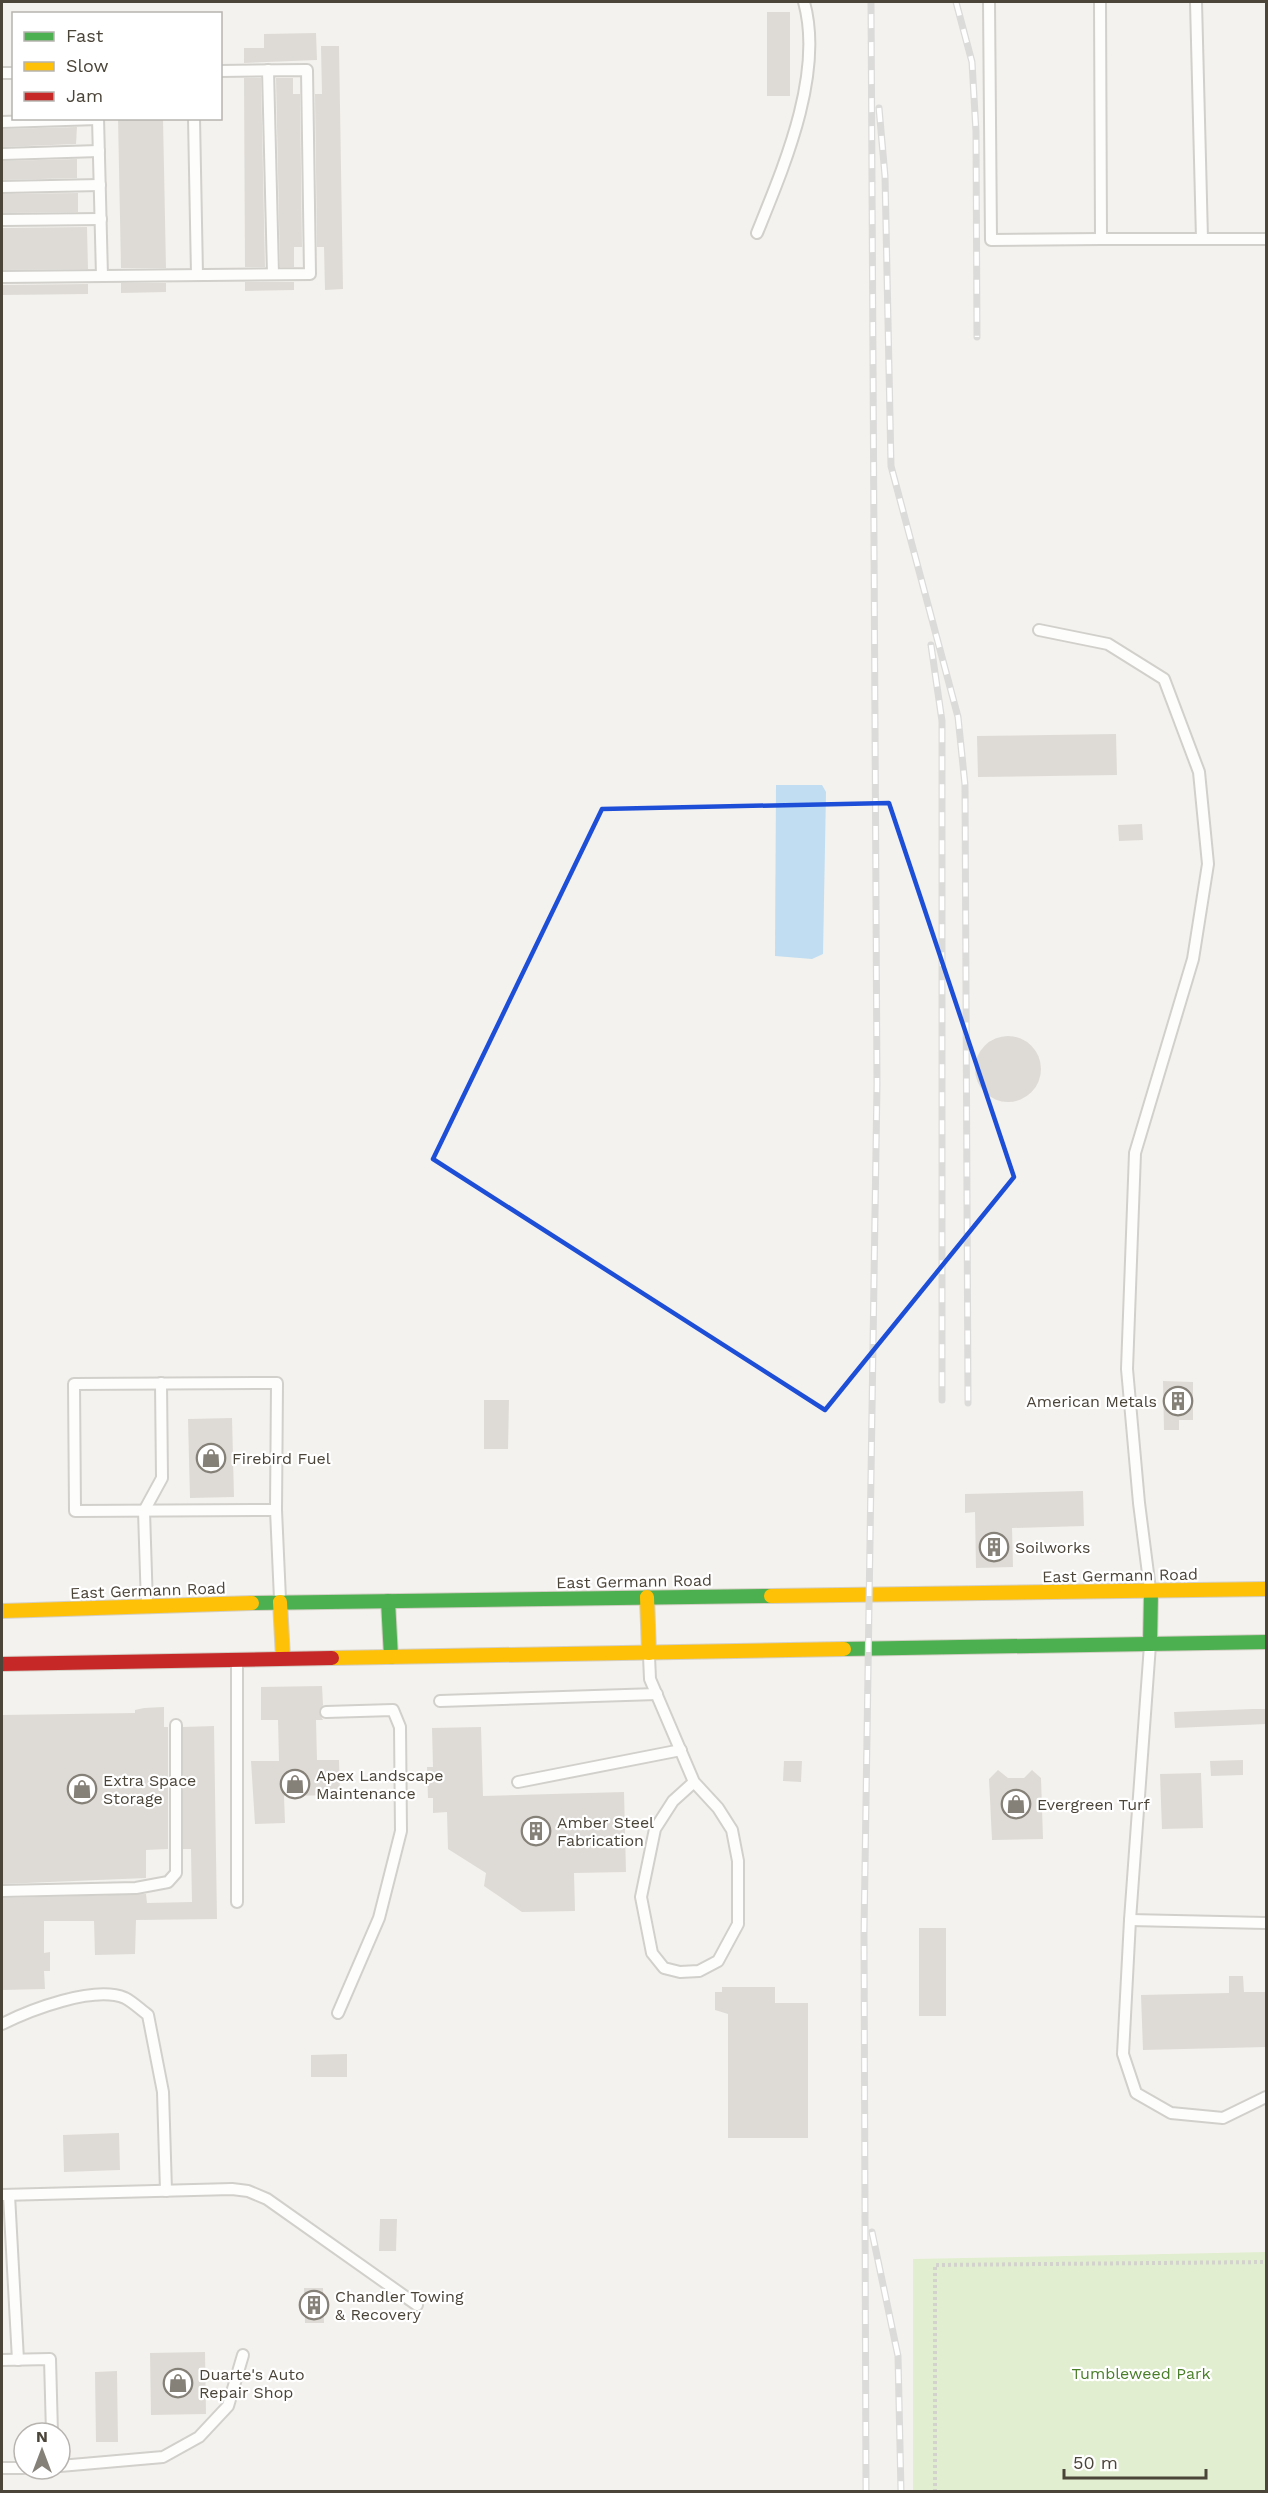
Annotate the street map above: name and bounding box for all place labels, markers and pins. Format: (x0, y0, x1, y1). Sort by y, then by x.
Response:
building icon: American Metals (1162, 1385, 1194, 1417)
place label: American Metals (1026, 1392, 1157, 1411)
shop icon: Firebird Fuel (195, 1442, 227, 1474)
place label: Firebird Fuel (232, 1449, 331, 1468)
building icon: Soilworks (978, 1531, 1010, 1563)
place label: Soilworks (1015, 1538, 1090, 1557)
place label: Apex Landscape Maintenance (316, 1766, 443, 1803)
shop icon: Apex Landscape Maintenance (279, 1768, 311, 1800)
place label: Extra Space Storage (103, 1771, 196, 1808)
shop icon: Extra Space Storage (66, 1773, 98, 1805)
shop icon: Evergreen Turf (1000, 1788, 1032, 1820)
place label: Evergreen Turf (1037, 1795, 1151, 1814)
place label: Amber Steel Fabrication (557, 1813, 654, 1850)
building icon: Amber Steel Fabrication (520, 1815, 552, 1847)
place label: Chandler Towing & Recovery (335, 2287, 464, 2324)
building icon: Chandler Towing & Recovery (298, 2289, 330, 2321)
place label: Duarte's Auto Repair Shop (199, 2365, 305, 2402)
shop icon: Duarte's Auto Repair Shop (162, 2367, 194, 2399)

